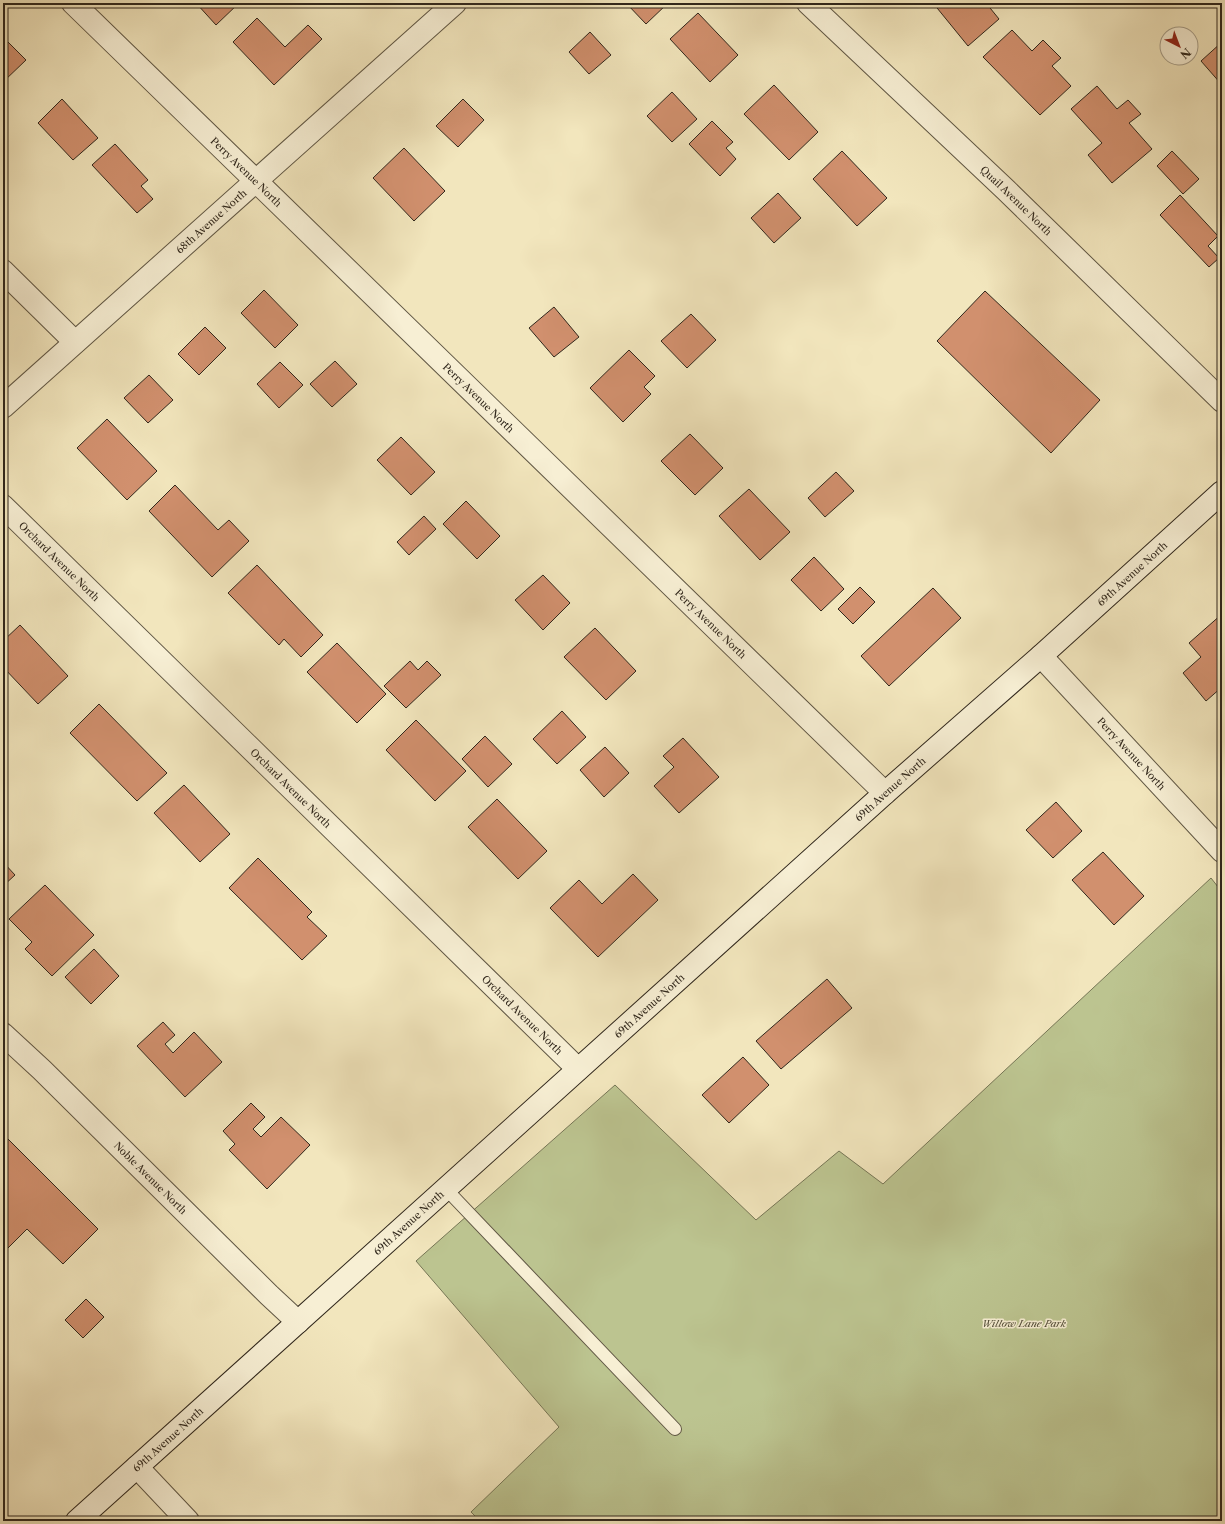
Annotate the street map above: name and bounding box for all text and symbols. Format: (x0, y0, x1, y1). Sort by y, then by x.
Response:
north arrow (1159, 26, 1199, 66)
text: N (1177, 45, 1194, 62)
street label: Perry Avenue North (208, 134, 285, 210)
street label: Quail Avenue North (978, 163, 1055, 238)
street label: 68th Avenue North (173, 186, 250, 256)
street label: Perry Avenue North (440, 360, 518, 436)
street label: Orchard Avenue North (16, 519, 103, 604)
street label: 69th Avenue North (1094, 538, 1170, 609)
street label: Perry Avenue North (673, 586, 750, 662)
street label: Perry Avenue North (1095, 714, 1169, 793)
street label: Orchard Avenue North (248, 745, 335, 831)
street label: 69th Avenue North (852, 754, 929, 824)
street label: 69th Avenue North (611, 970, 687, 1041)
street label: Orchard Avenue North (479, 972, 566, 1058)
street label: Noble Avenue North (111, 1139, 190, 1217)
street label: 69th Avenue North (370, 1187, 447, 1258)
park label: Willow Lane Park (982, 1317, 1067, 1330)
street label: 69th Avenue North (130, 1404, 206, 1474)

